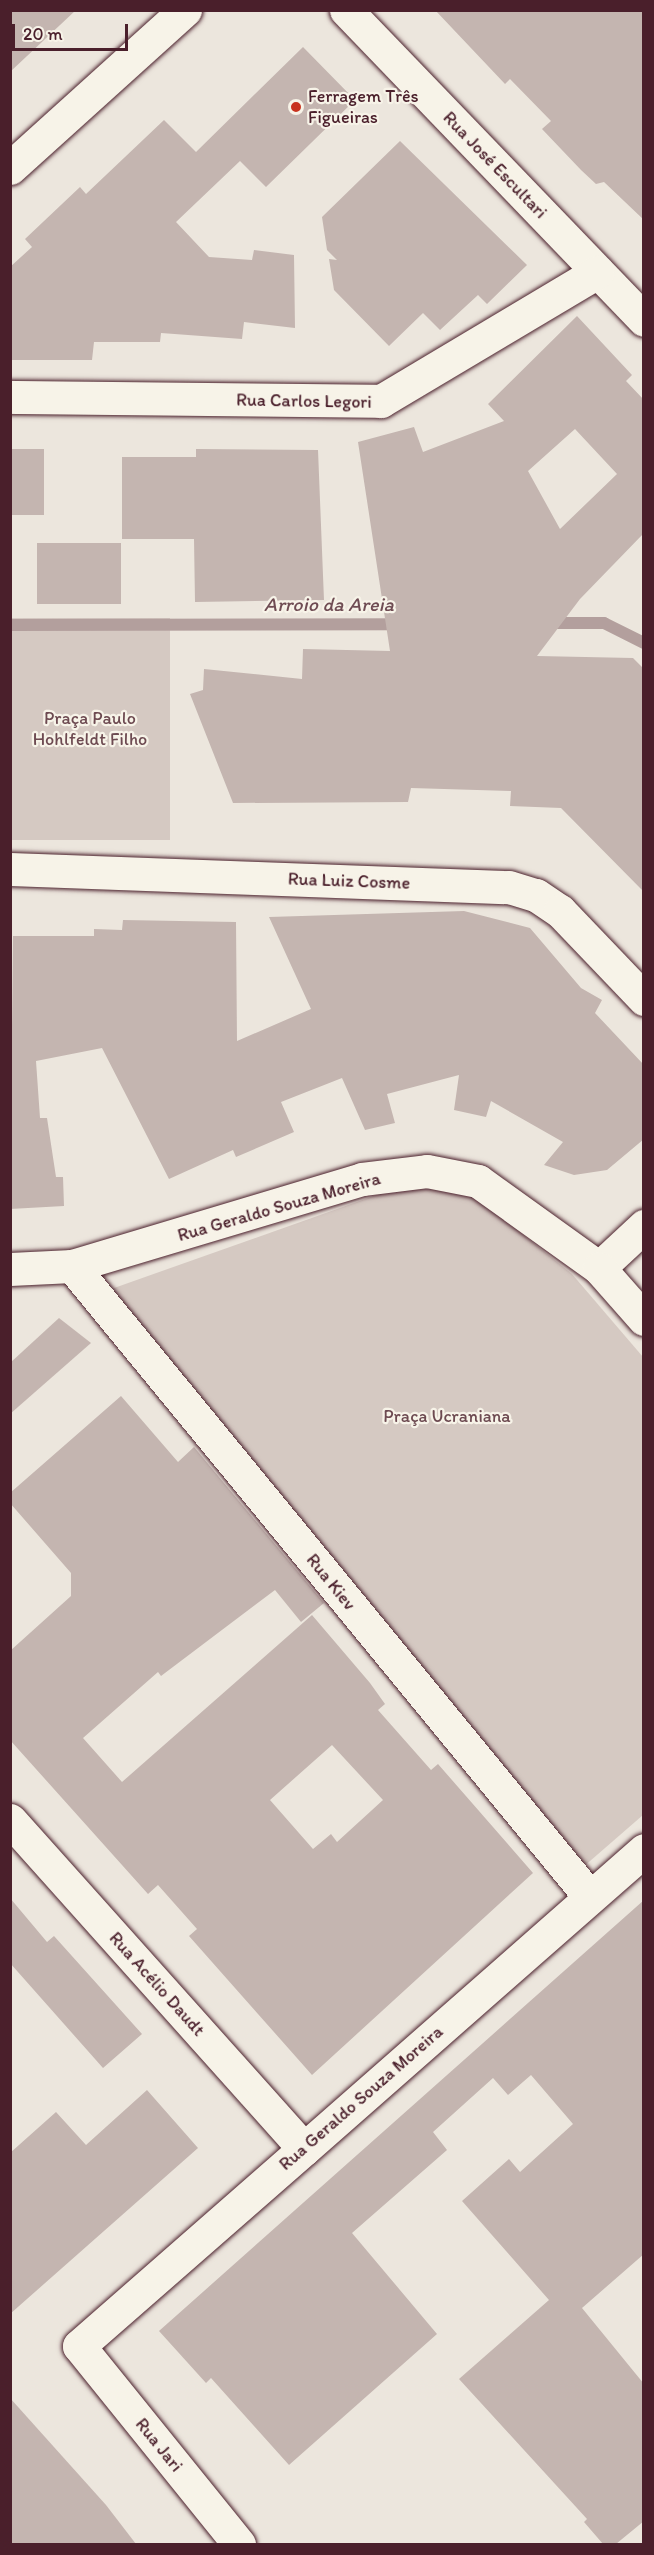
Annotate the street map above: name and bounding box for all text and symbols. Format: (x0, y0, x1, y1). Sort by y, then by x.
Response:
scale bar (15, 12, 130, 50)
text: 20 m (23, 23, 63, 45)
place label: Ferragem Três Figueiras (308, 86, 418, 128)
marker: Ferragem Três Figueiras (289, 100, 303, 114)
street label: Rua José Escultari (439, 107, 551, 223)
street label: Rua Carlos Legori (236, 389, 372, 413)
water label: Arroio da Areia (264, 592, 394, 616)
park label: Praça Paulo Hohlfeldt Filho (33, 708, 147, 750)
street label: Rua Luiz Cosme (288, 868, 410, 894)
street label: Rua Geraldo Souza Moreira (175, 1168, 383, 1246)
park label: Praça Ucraniana (383, 1405, 511, 1427)
street label: Rua Kiev (302, 1549, 360, 1615)
street label: Rua Acélio Daudt (104, 1927, 210, 2041)
street label: Rua Geraldo Souza Moreira (275, 2021, 447, 2175)
street label: Rua Jari (131, 2414, 187, 2476)

